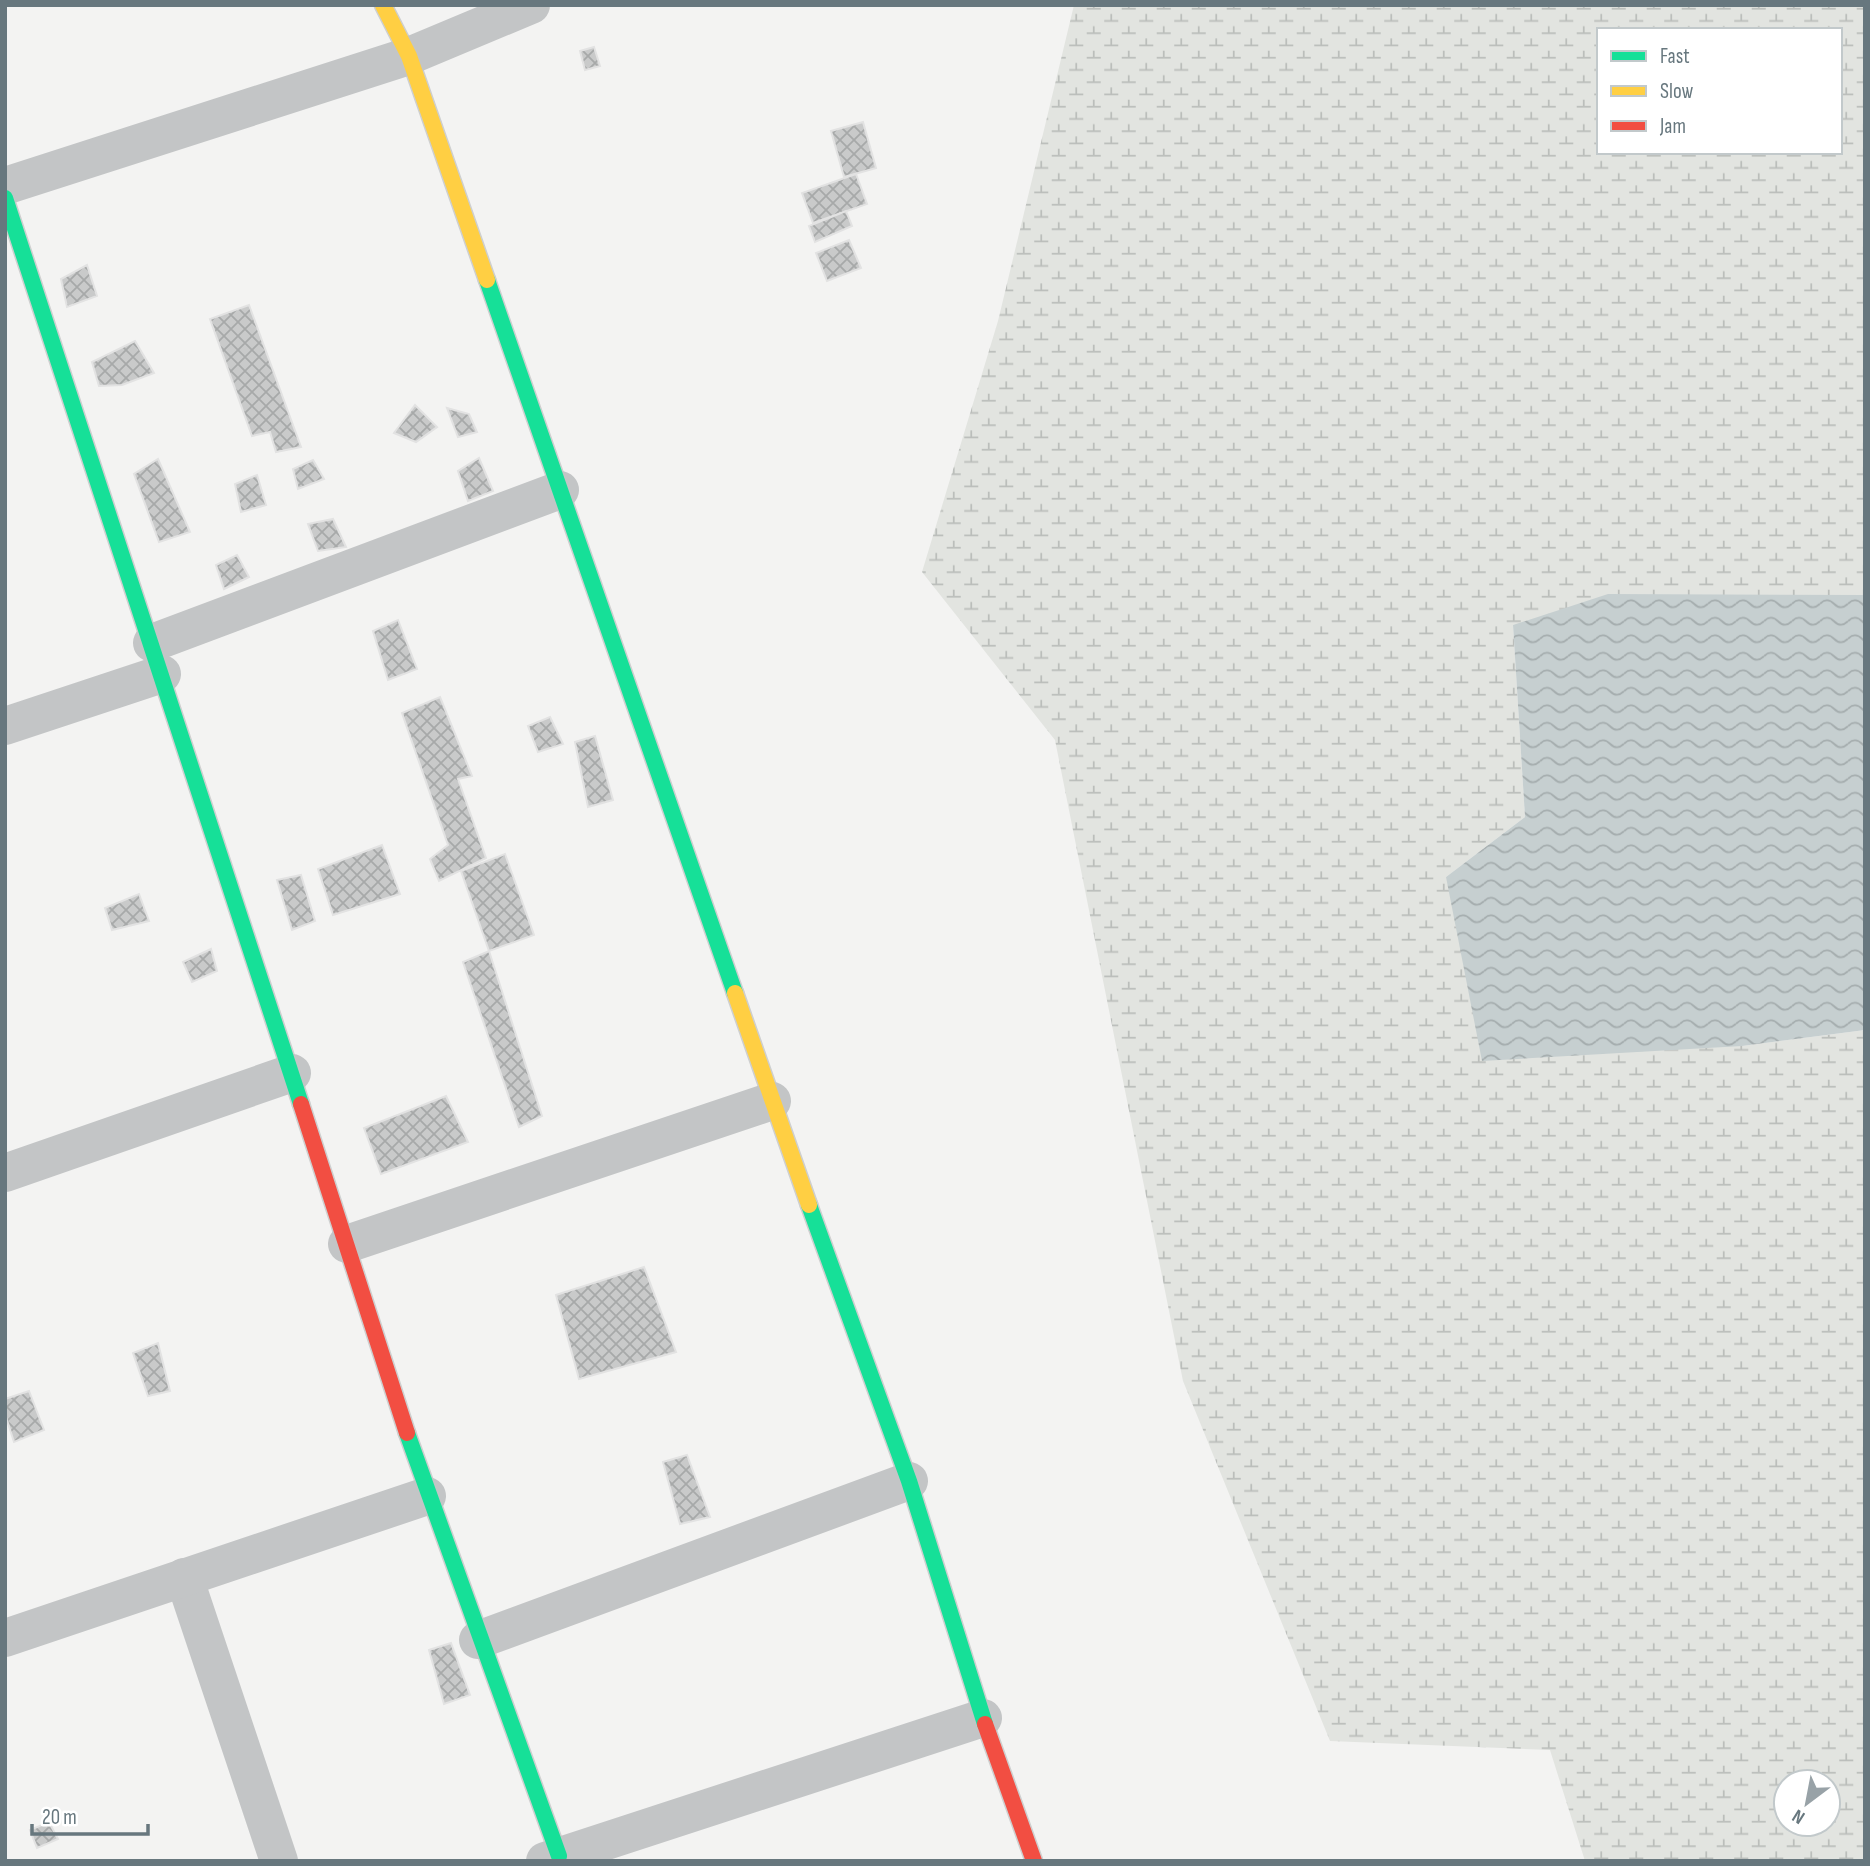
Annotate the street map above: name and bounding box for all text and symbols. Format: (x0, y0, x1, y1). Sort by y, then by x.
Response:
legend (1597, 28, 1842, 154)
text: Fast (1660, 44, 1690, 69)
text: Slow (1660, 79, 1694, 104)
text: Jam (1659, 114, 1686, 139)
north arrow (1772, 1768, 1842, 1838)
scale bar (32, 1792, 147, 1836)
text: N (1788, 1804, 1809, 1829)
text: 20 m (42, 1805, 77, 1830)

